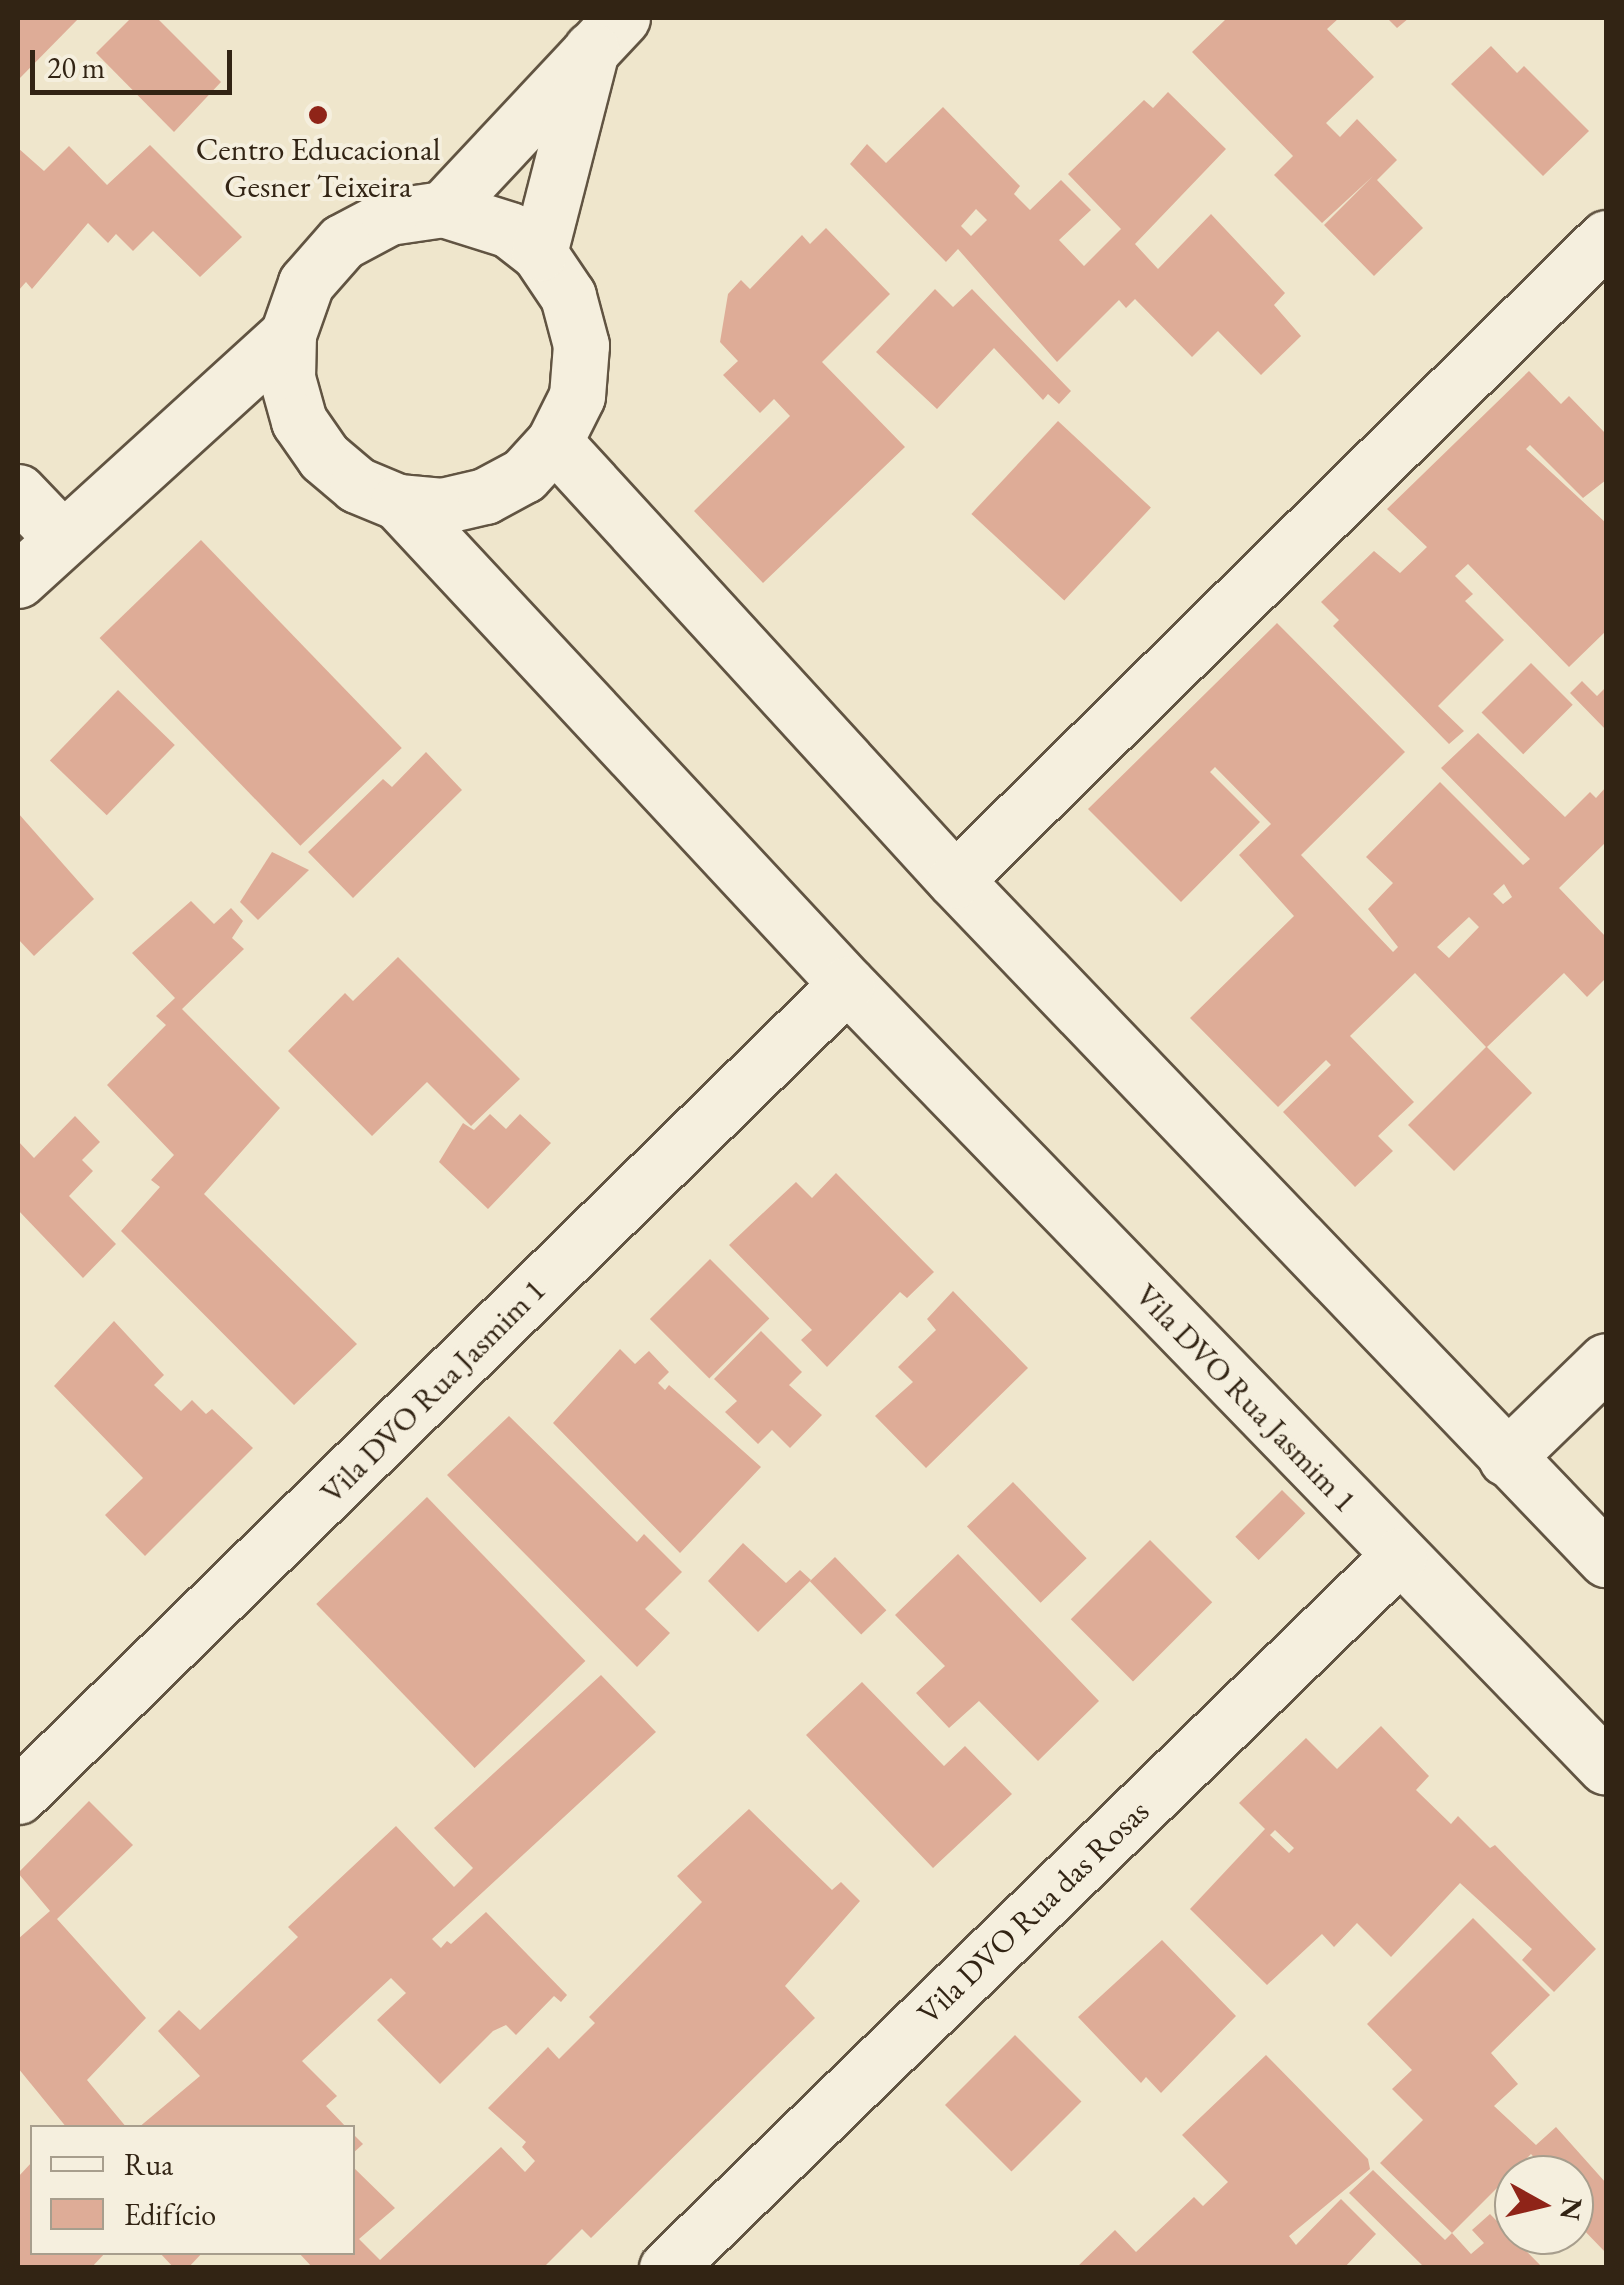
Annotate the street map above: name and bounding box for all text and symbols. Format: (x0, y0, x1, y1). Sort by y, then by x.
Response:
scale bar (35, 30, 238, 92)
text: 20 m (47, 48, 105, 87)
marker: Centro Educacional Gesner Teixeira (307, 104, 329, 126)
place label: Centro Educacional Gesner Teixeira (196, 131, 440, 206)
street label: Vila DVO Rua Jasmim 1 (313, 1271, 553, 1511)
street label: Vila DVO Rua Jasmim 1 (1127, 1276, 1365, 1520)
street label: Vila DVO Rua das Rosas (909, 1792, 1157, 2032)
legend (30, 2125, 355, 2255)
text: Rua (124, 2145, 173, 2184)
north arrow (1494, 2155, 1594, 2255)
text: Edifício (124, 2195, 216, 2234)
text: N (1552, 2195, 1591, 2223)

